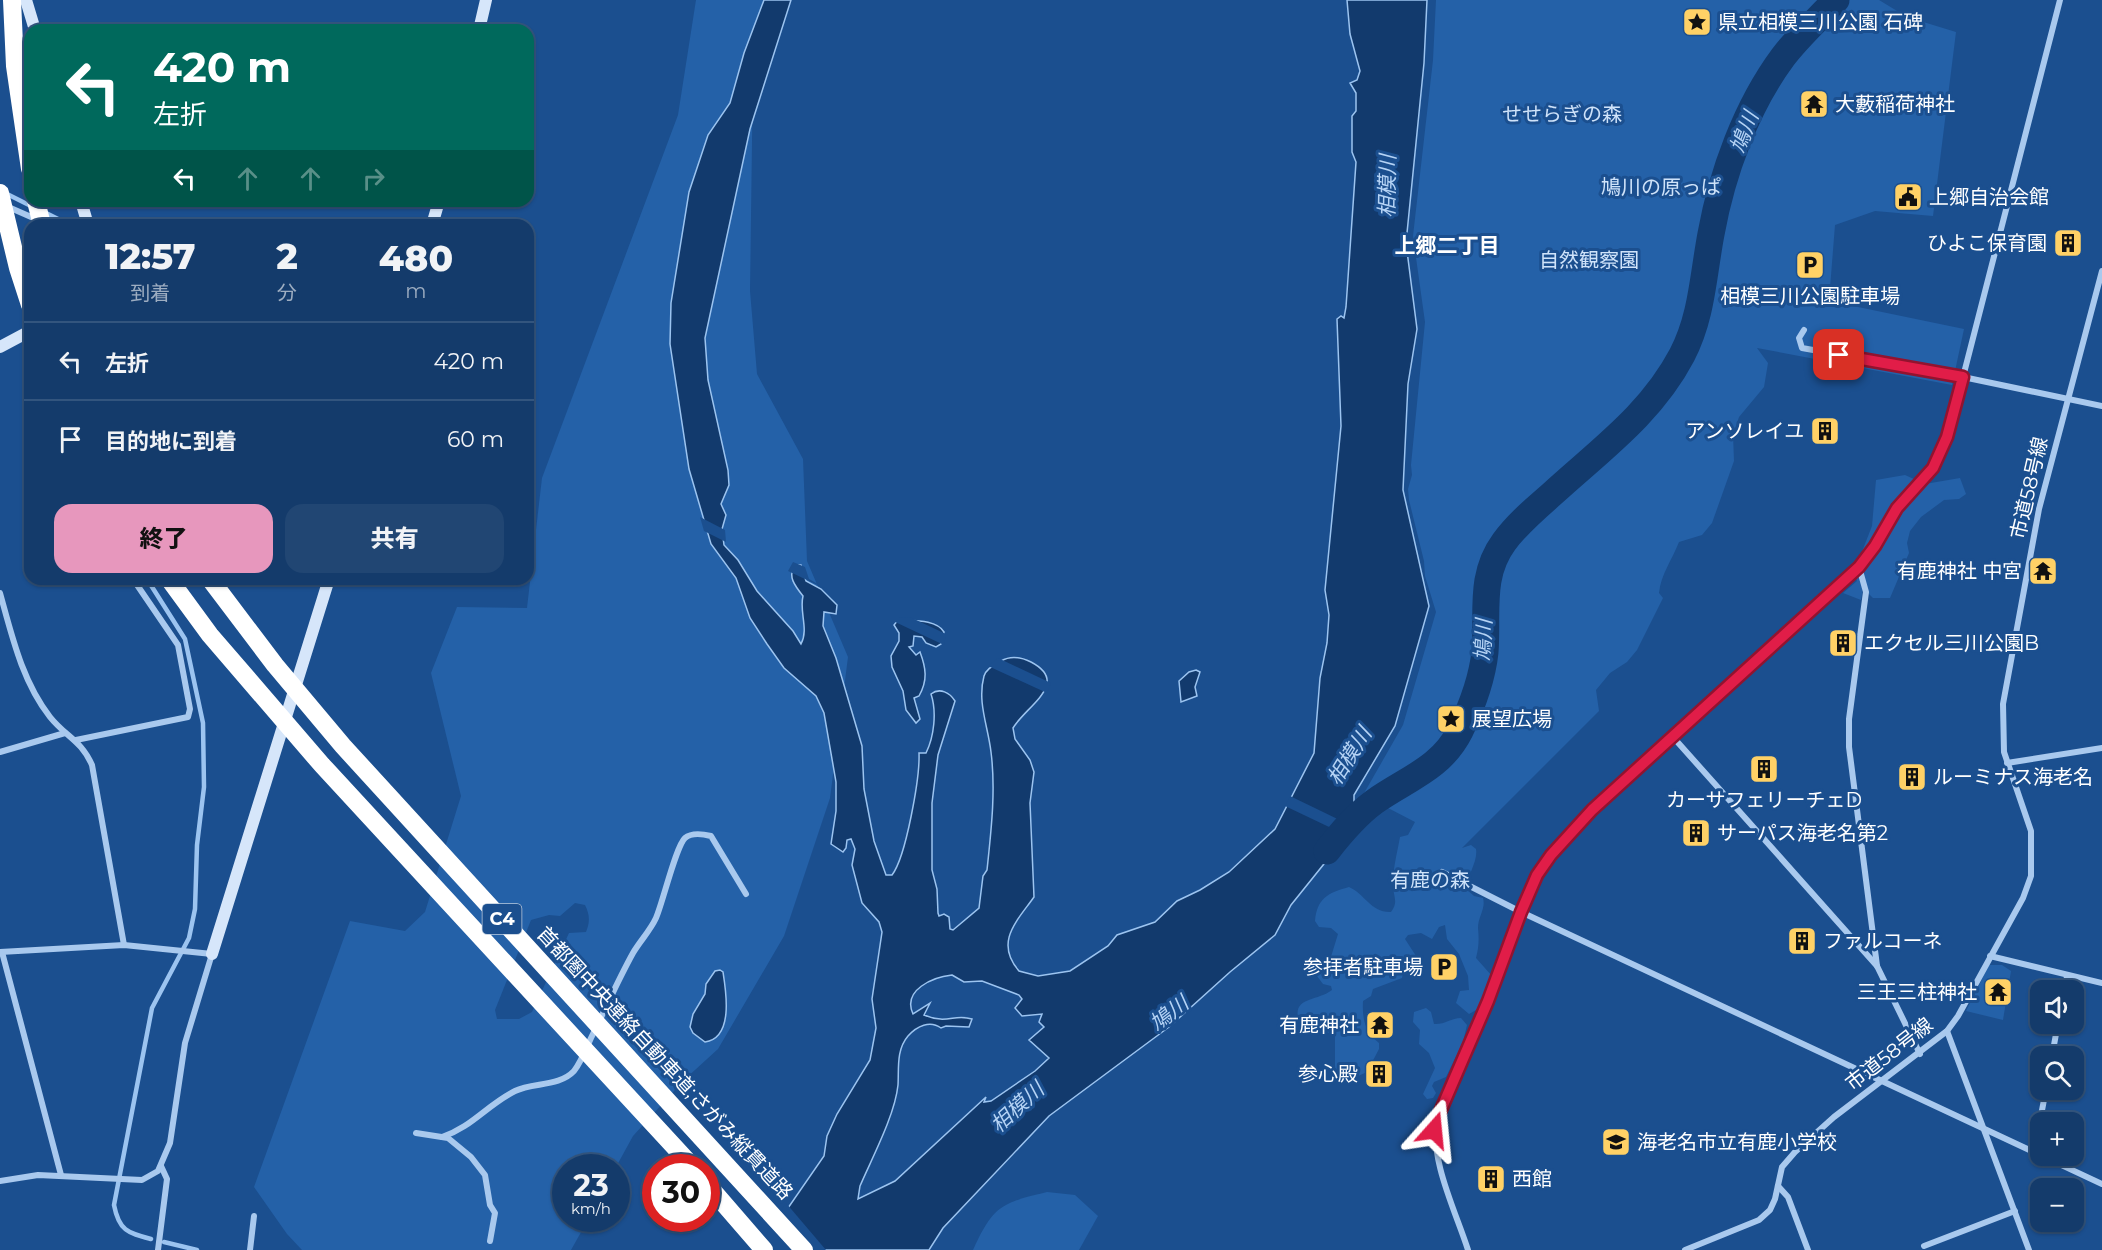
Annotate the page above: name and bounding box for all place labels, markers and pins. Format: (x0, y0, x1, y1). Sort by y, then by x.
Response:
place icon: 県立相模三川公園 石碑 (1681, 6, 1713, 38)
place label: 県立相模三川公園 石碑 (1718, 10, 1923, 34)
temple icon: 大藪稲荷神社 (1798, 88, 1830, 120)
place label: 大藪稲荷神社 (1835, 92, 1955, 116)
public building icon: 上郷自治会館 (1892, 181, 1924, 213)
place label: 上郷自治会館 (1929, 185, 2049, 209)
building icon: ひよこ保育園 (2052, 227, 2084, 259)
place label: ひよこ保育園 (1927, 231, 2047, 255)
parking icon: 相模三川公園駐車場 (1794, 249, 1826, 281)
place label: 相模三川公園駐車場 (1720, 284, 1900, 308)
pin (1813, 329, 1864, 380)
building icon: アンソレイユ (1809, 415, 1841, 447)
place label: アンソレイユ (1685, 419, 1804, 443)
temple icon: 有鹿神社 中宮 (2027, 555, 2059, 587)
place label: 有鹿神社 中宮 (1897, 559, 2022, 583)
building icon: エクセル三川公園B (1827, 627, 1859, 659)
place label: エクセル三川公園B (1864, 631, 2039, 655)
place icon: 展望広場 (1435, 703, 1467, 735)
place label: 展望広場 (1472, 707, 1552, 731)
building icon: カーサフェリーチェD (1748, 753, 1780, 785)
building icon: ルーミナス海老名 (1896, 761, 1928, 793)
place label: ルーミナス海老名 (1933, 765, 2093, 789)
place label: カーサフェリーチェD (1666, 788, 1862, 812)
building icon: サーパス海老名第2 (1680, 817, 1712, 849)
place label: サーパス海老名第2 (1717, 821, 1888, 845)
building icon: ファルコーネ (1786, 925, 1818, 957)
place label: ファルコーネ (1823, 929, 1943, 953)
parking icon: 参拝者駐車場 (1428, 951, 1460, 983)
place label: 参拝者駐車場 (1303, 955, 1423, 979)
temple icon: 三王三柱神社 (1982, 976, 2014, 1008)
place label: 三王三柱神社 (1857, 980, 1977, 1004)
temple icon: 有鹿神社 (1364, 1009, 1396, 1041)
place label: 有鹿神社 (1279, 1013, 1359, 1037)
building icon: 参心殿 (1363, 1058, 1395, 1090)
place label: 参心殿 (1298, 1062, 1358, 1086)
school or university icon: 海老名市立有鹿小学校 (1600, 1126, 1632, 1158)
place label: 海老名市立有鹿小学校 (1637, 1130, 1837, 1154)
building icon: 西館 (1475, 1163, 1507, 1195)
place label: 西館 (1512, 1167, 1552, 1191)

